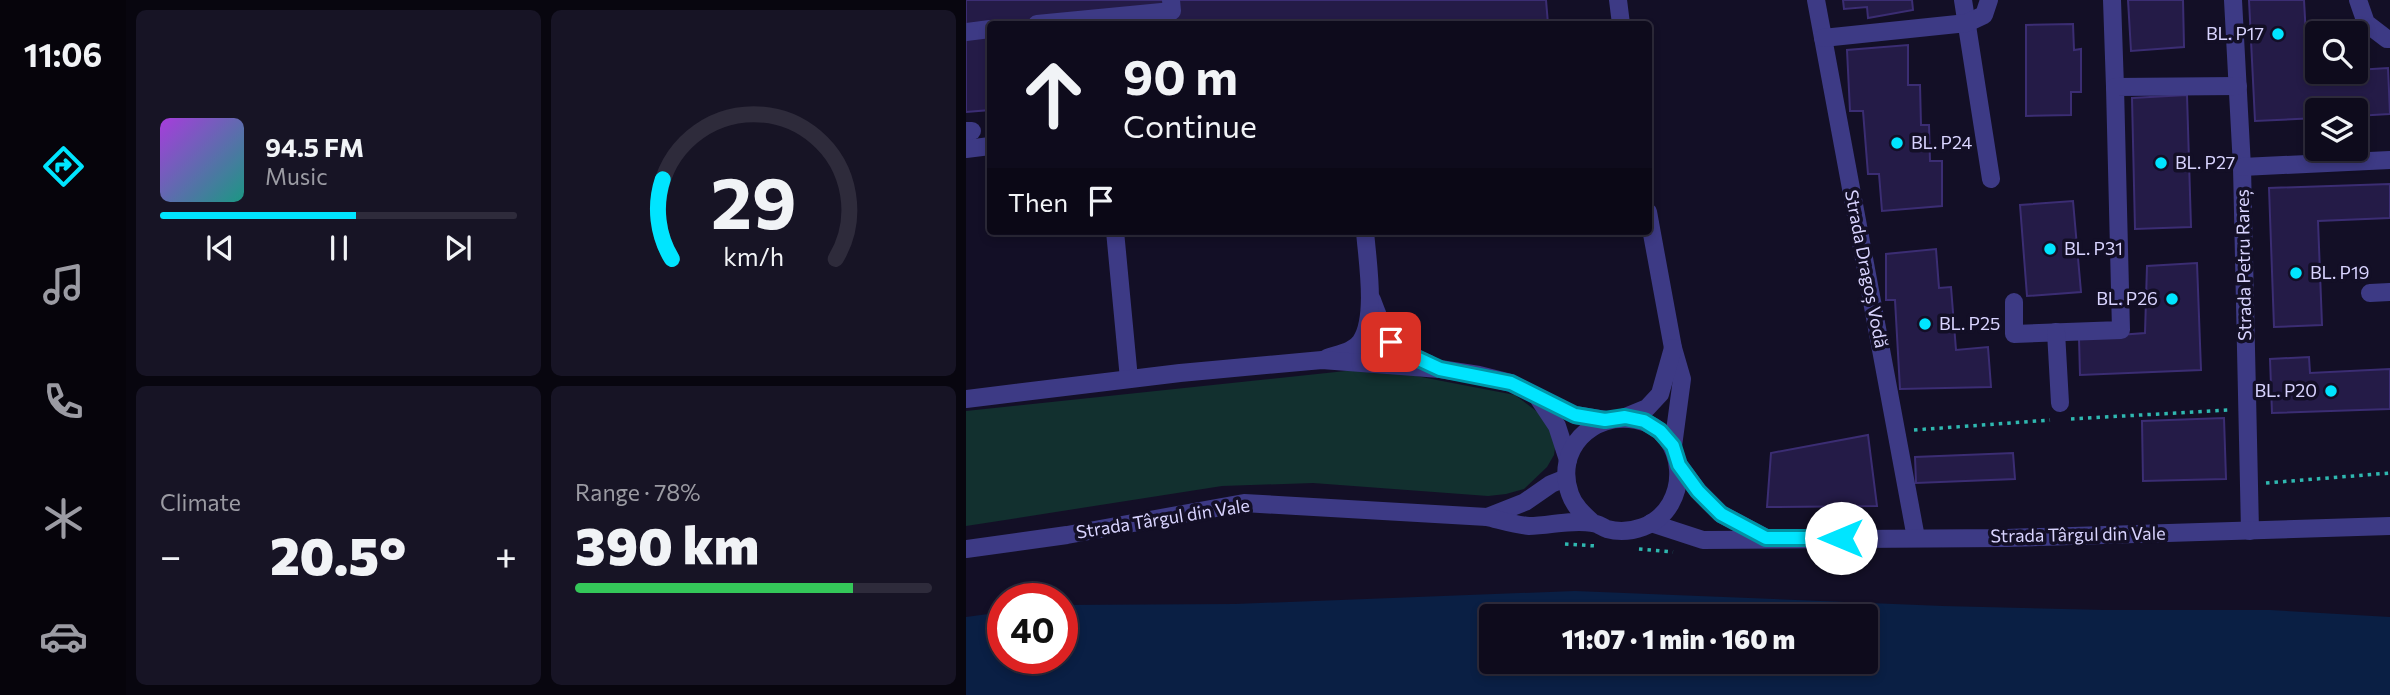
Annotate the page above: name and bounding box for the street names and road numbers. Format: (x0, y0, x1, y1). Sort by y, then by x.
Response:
street label: Strada Dragoș Vodă (1840, 188, 1893, 350)
street label: Strada Petru Rareș (2231, 189, 2256, 341)
street label: Strada Târgul din Vale (1074, 493, 1251, 543)
street label: Strada Târgul din Vale (1990, 521, 2166, 547)

